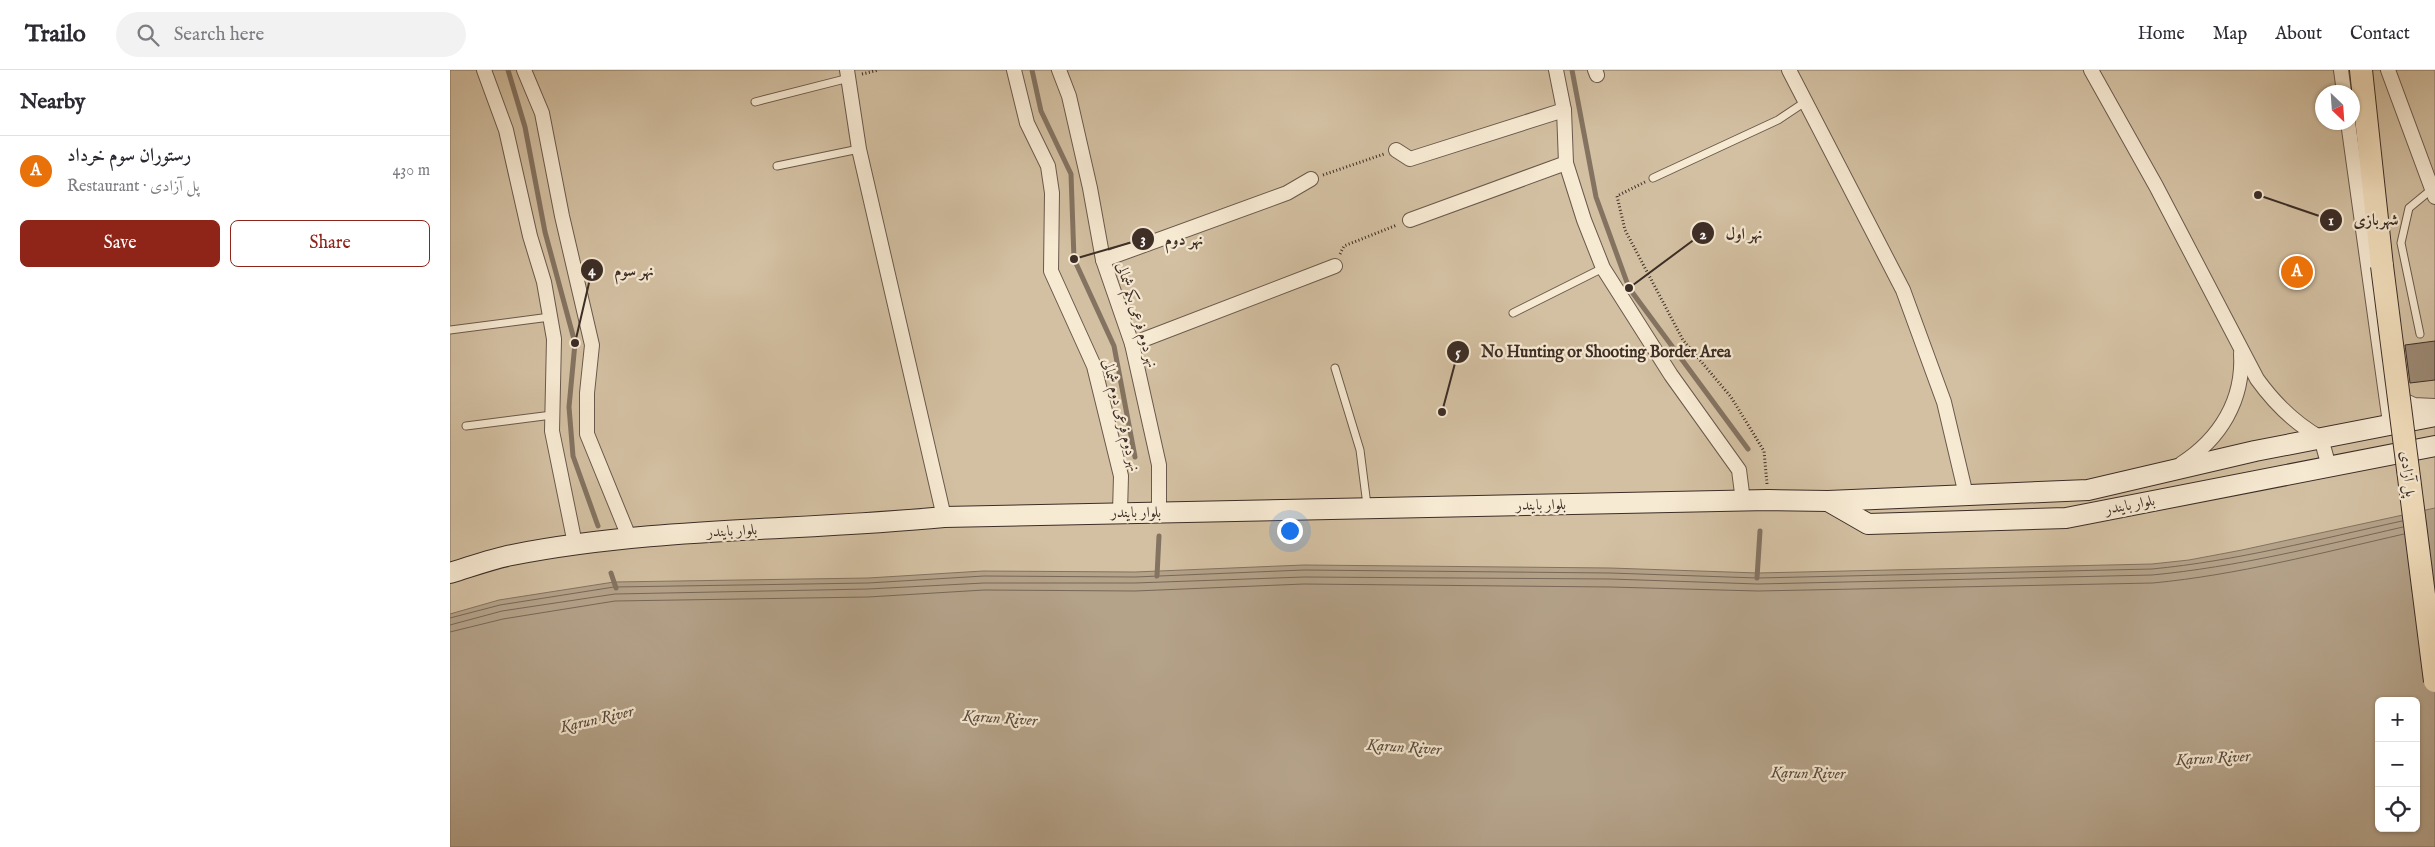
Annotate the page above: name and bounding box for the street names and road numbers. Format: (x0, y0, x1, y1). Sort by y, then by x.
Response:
street label: نهر دوم فرعی یکم شمالی (1108, 260, 1162, 371)
street label: نهر دوم فرعی دوم شمالی (1095, 357, 1144, 474)
street label: پل آزادی (2395, 450, 2420, 499)
street label: بلوار بایندر (2102, 491, 2157, 520)
street label: بلوار بایندر (1514, 495, 1566, 515)
street label: بلوار بایندر (1109, 503, 1161, 522)
street label: بلوار بایندر (704, 520, 758, 542)

